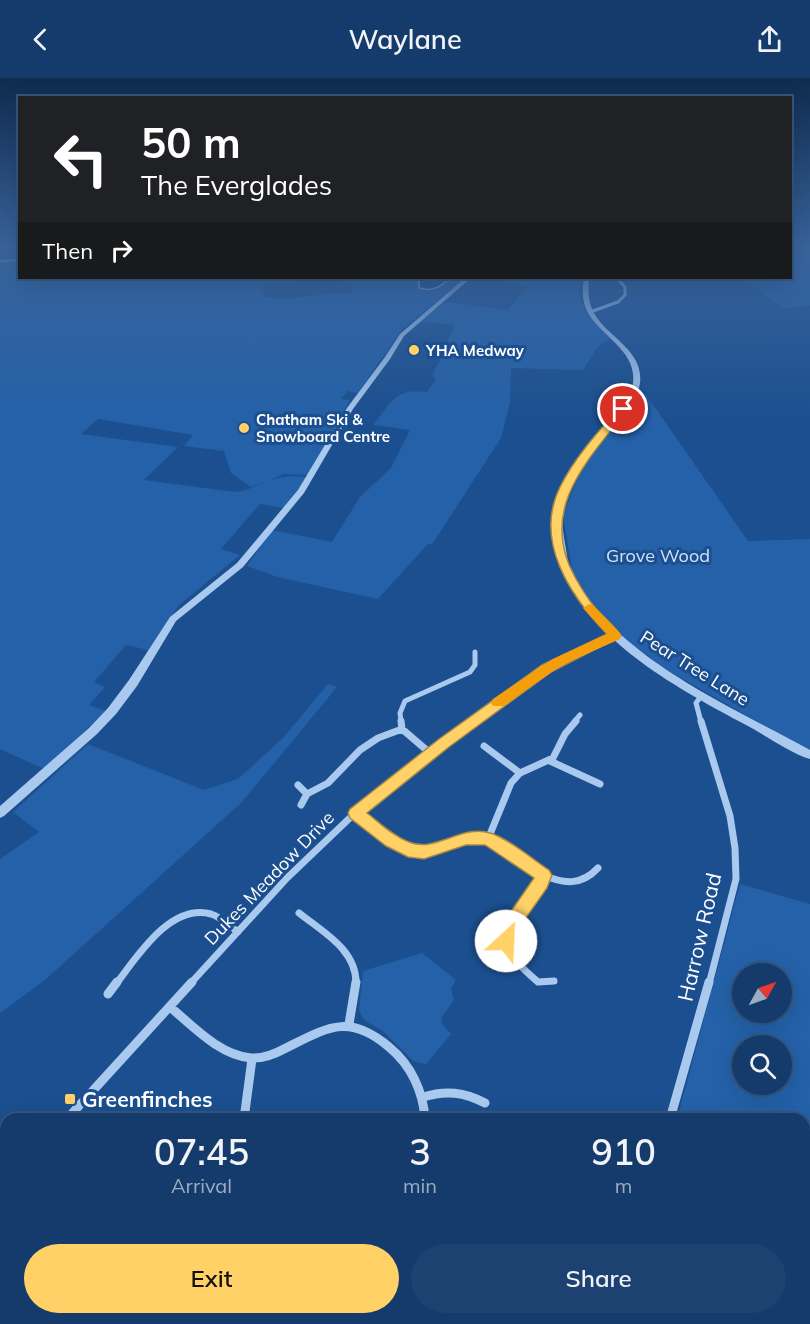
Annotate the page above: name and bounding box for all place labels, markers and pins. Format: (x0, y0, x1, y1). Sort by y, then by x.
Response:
place label: YHA Medway (425, 341, 525, 360)
marker: YHA Medway (407, 343, 421, 357)
pin (597, 383, 648, 434)
place label: Chatham Ski & Snowboard Centre (256, 410, 390, 446)
marker: Chatham Ski & Snowboard Centre (237, 421, 251, 435)
place label: Greenfinches (82, 1086, 212, 1112)
marker: Greenfinches (63, 1092, 77, 1106)

